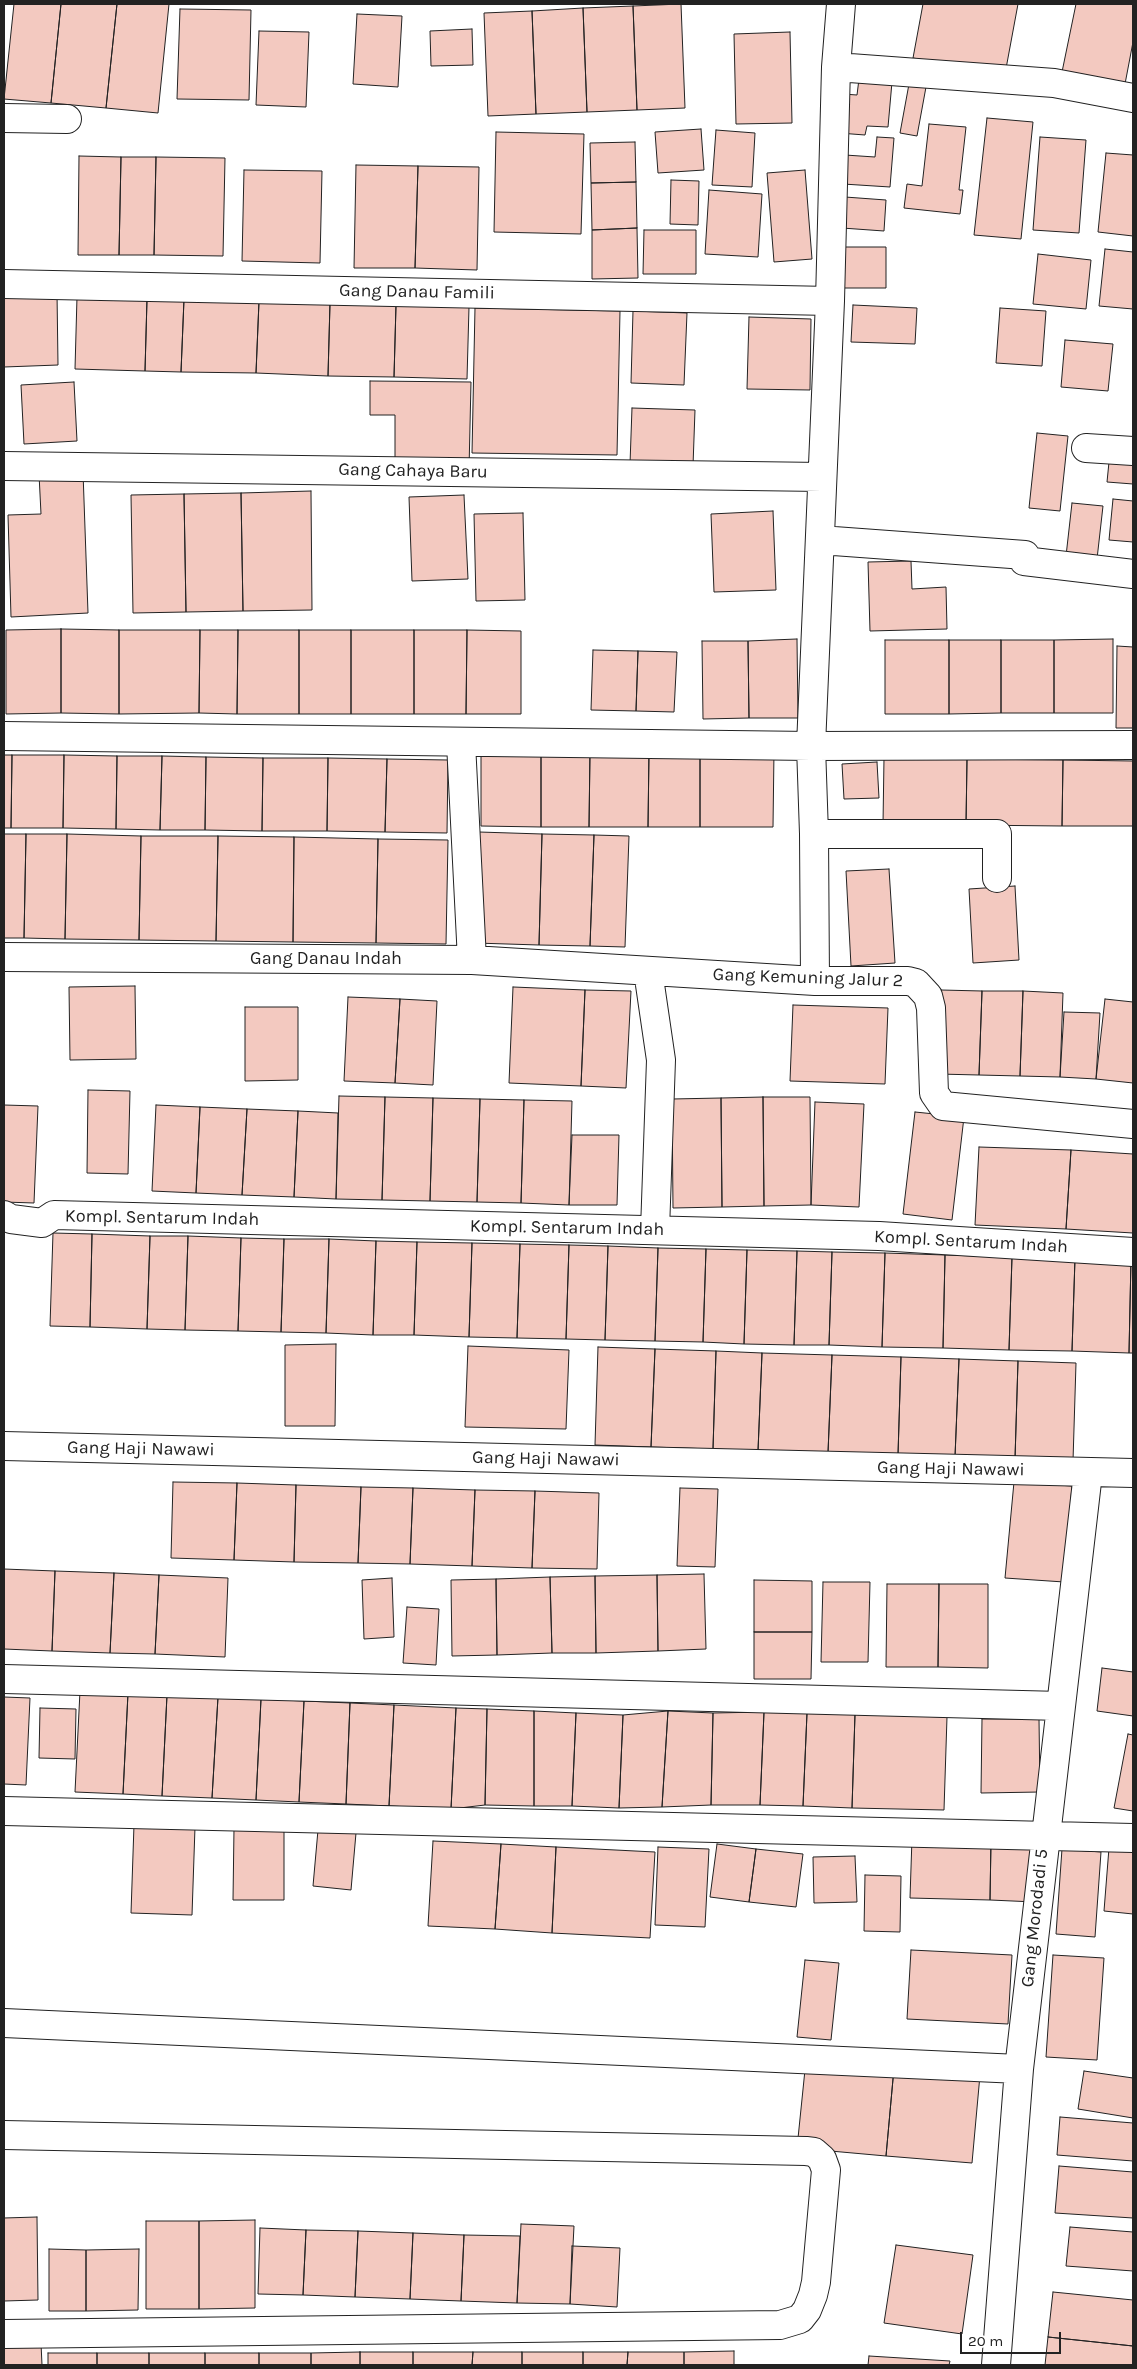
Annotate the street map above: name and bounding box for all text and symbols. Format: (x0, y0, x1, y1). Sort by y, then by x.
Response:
street label: Gang Danau Famili (339, 280, 495, 304)
street label: Gang Cahaya Baru (338, 459, 488, 483)
street label: Gang Danau Indah (250, 948, 402, 970)
street label: Gang Kemuning Jalur 2 (712, 964, 904, 992)
street label: Kompl. Sentarum Indah (65, 1206, 259, 1230)
street label: Kompl. Sentarum Indah (470, 1216, 664, 1240)
street label: Kompl. Sentarum Indah (873, 1226, 1069, 1258)
street label: Gang Haji Nawawi (67, 1437, 215, 1461)
street label: Gang Haji Nawawi (472, 1447, 620, 1471)
street label: Gang Haji Nawawi (877, 1457, 1025, 1481)
street label: Gang Morodadi 5 (1017, 1848, 1053, 1988)
scale bar (962, 2322, 1063, 2354)
text: 20 m (968, 2332, 1003, 2350)

